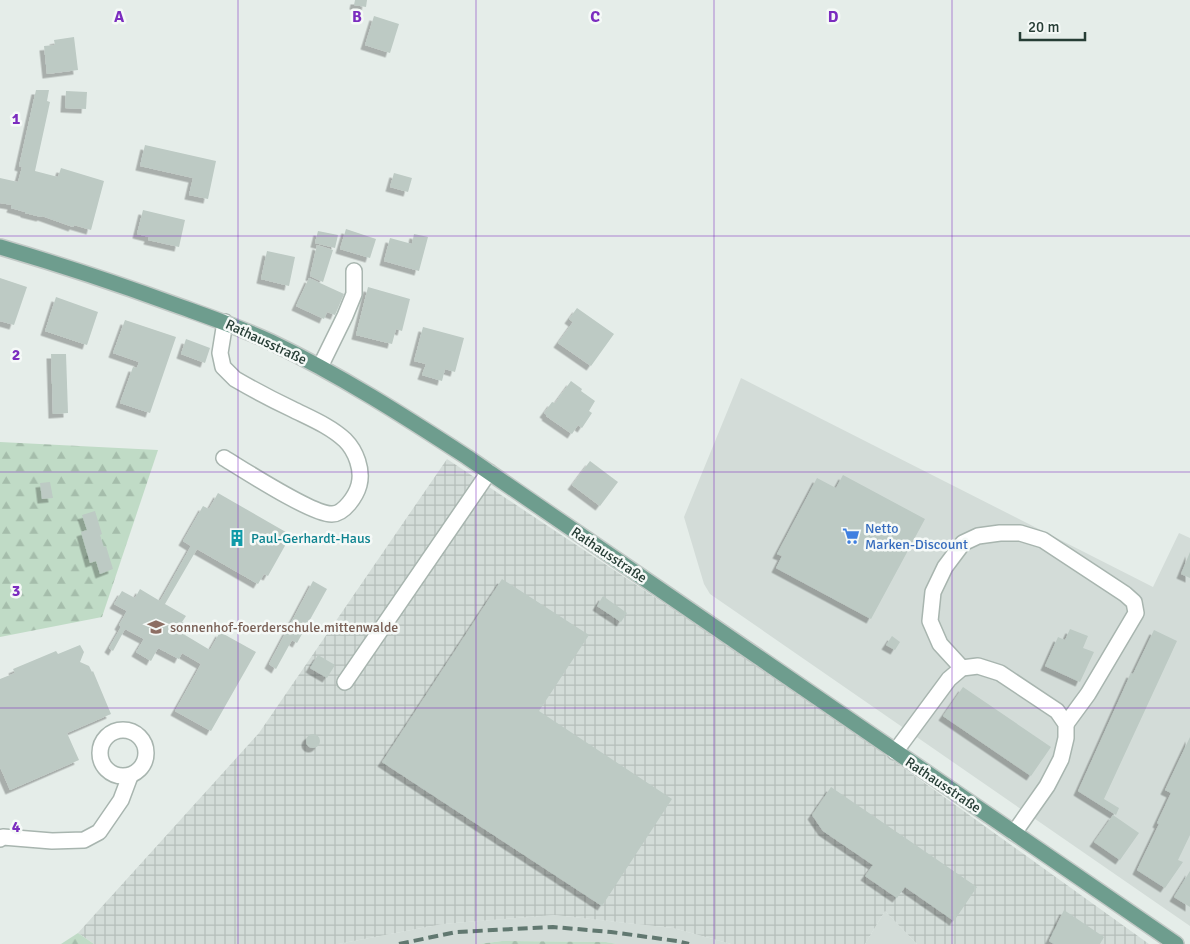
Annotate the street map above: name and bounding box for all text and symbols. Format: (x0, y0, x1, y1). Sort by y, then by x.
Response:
text: A (114, 7, 125, 27)
text: B (352, 7, 362, 27)
text: C (590, 7, 600, 27)
text: D (828, 7, 839, 27)
scale bar (1020, 10, 1085, 42)
text: 20 m (1028, 18, 1059, 36)
text: 1 (12, 109, 21, 129)
street label: Rathausstraße (223, 316, 309, 368)
text: 2 (12, 345, 20, 365)
place label: Netto Marken-Discount (865, 520, 968, 553)
street label: Rathausstraße (568, 523, 650, 587)
supermarket icon: Netto Marken-Discount (841, 526, 861, 546)
building icon: Paul-Gerhardt-Haus (227, 528, 247, 548)
place label: Paul-Gerhardt-Haus (251, 530, 371, 547)
text: 3 (12, 581, 20, 601)
school or university icon: sonnenhof-foerderschule.mittenwalde (146, 617, 166, 637)
place label: sonnenhof-foerderschule.mittenwalde (170, 619, 398, 636)
street label: Rathausstraße (902, 753, 984, 817)
text: 4 (12, 817, 21, 837)

